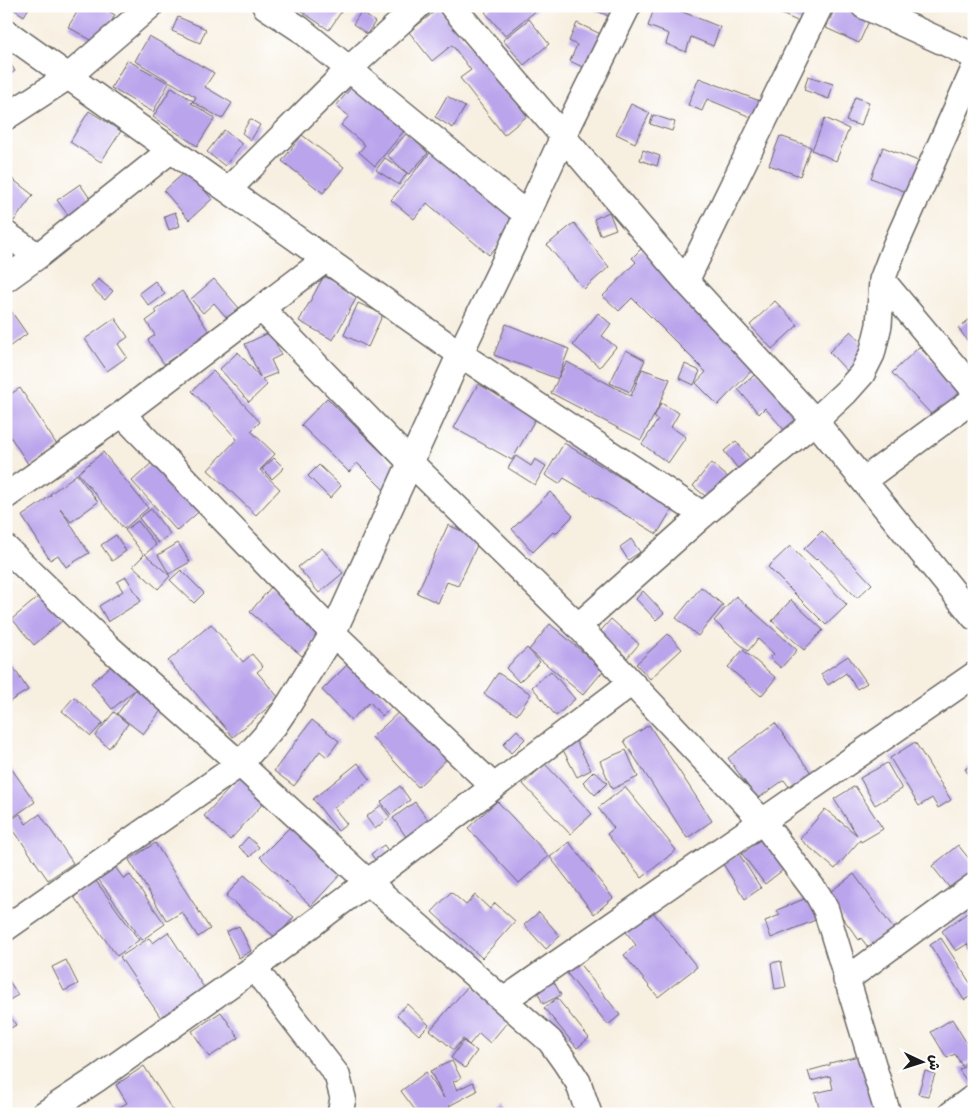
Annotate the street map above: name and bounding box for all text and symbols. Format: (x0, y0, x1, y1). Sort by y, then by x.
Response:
north arrow (898, 1038, 948, 1088)
text: ش (924, 1055, 946, 1071)

